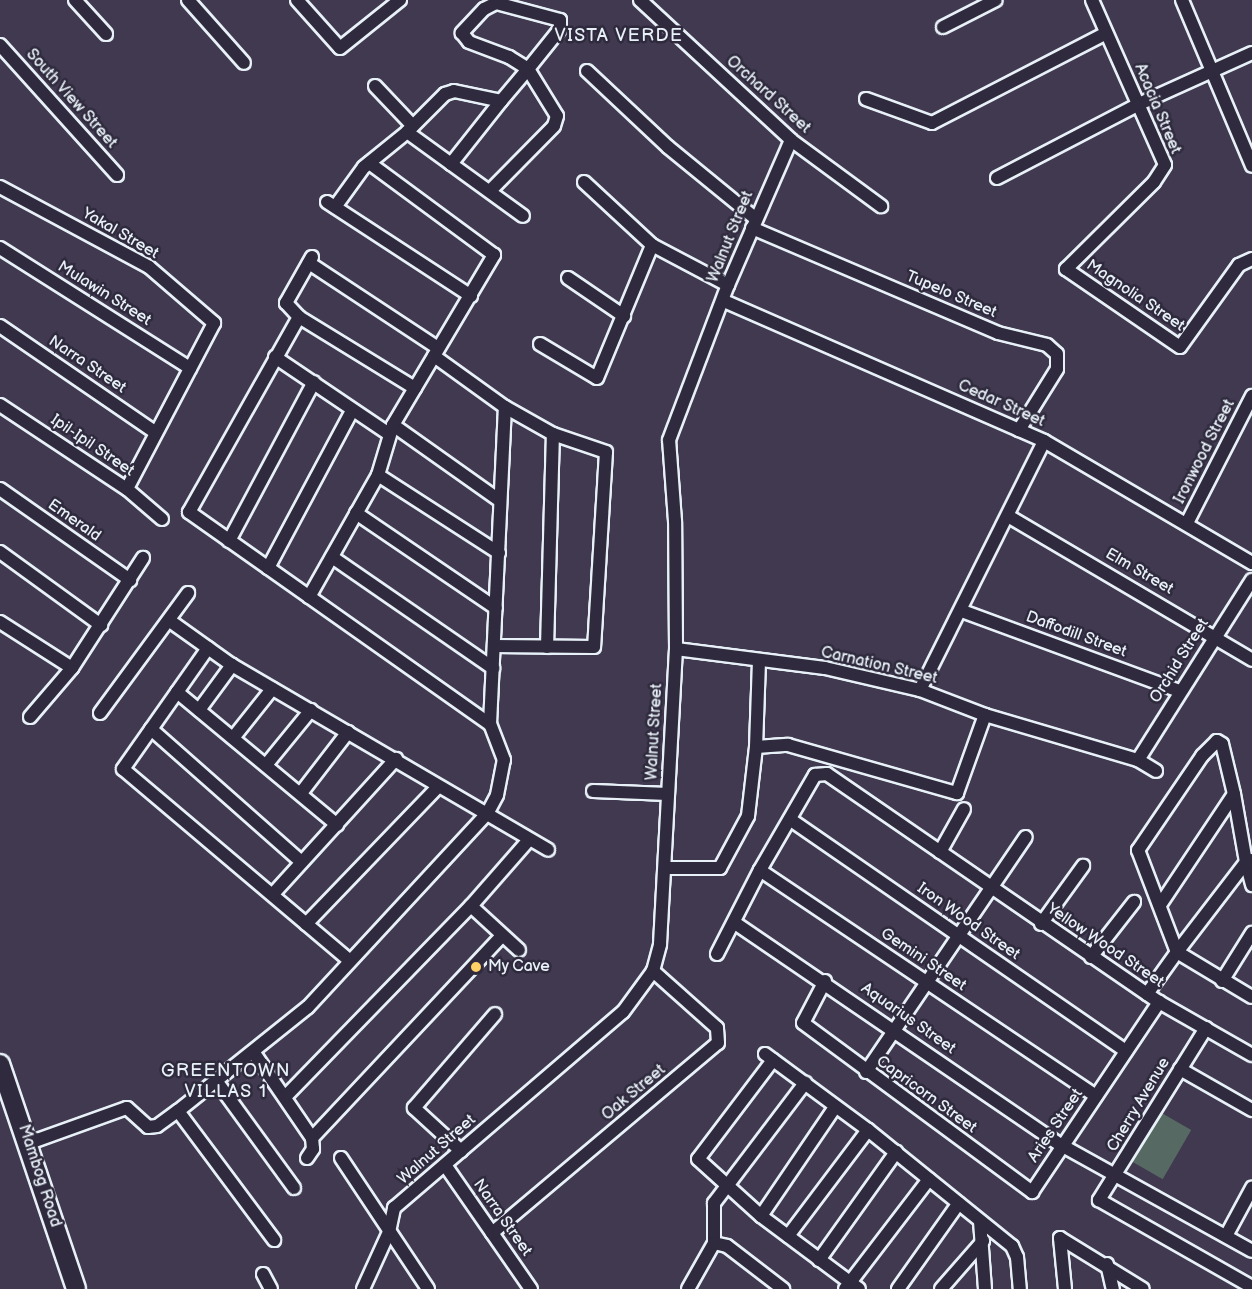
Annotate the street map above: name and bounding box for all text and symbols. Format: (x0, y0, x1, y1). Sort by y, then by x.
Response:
district label: VISTA VERDE (554, 25, 684, 47)
street label: South View Street (21, 45, 121, 153)
street label: Orchard Street (722, 52, 814, 138)
street label: Acacia Street (1129, 61, 1185, 157)
street label: Walnut Street (704, 188, 758, 286)
street label: Yakal Street (78, 204, 162, 264)
street label: Magnolia Street (1082, 256, 1188, 336)
street label: Mulawin Street (54, 258, 154, 330)
street label: Tupelo Street (903, 267, 999, 323)
street label: Narra Street (44, 332, 130, 398)
street label: Cedar Street (955, 376, 1047, 432)
street label: Ironwood Street (1170, 397, 1240, 507)
street label: Ipil-Ipil Street (46, 411, 138, 481)
street label: Emerald (44, 496, 104, 546)
street label: Elm Street (1101, 545, 1177, 599)
street label: Daffodill Street (1023, 608, 1129, 662)
street label: Orchid Street (1146, 615, 1214, 707)
street label: Carnation Street (819, 643, 939, 689)
street label: Walnut Street (643, 683, 667, 781)
street label: Iron Wood Street (912, 879, 1024, 965)
street label: Yellow Wood Street (1043, 900, 1167, 992)
street label: Gemini Street (876, 924, 970, 996)
place label: My Cave (488, 957, 551, 977)
marker: My Cave (469, 960, 483, 974)
street label: Aquarius Street (857, 979, 959, 1059)
street label: Capricorn Street (872, 1052, 980, 1138)
street label: Cherry Avenue (1103, 1054, 1175, 1156)
district label: GREENTOWN VILLAS 1 (161, 1061, 291, 1104)
street label: Oak Street (598, 1061, 670, 1125)
street label: Aries Street (1024, 1085, 1088, 1167)
street label: Walnut Street (394, 1111, 480, 1189)
street label: Mambog Road (13, 1122, 65, 1230)
street label: Narra Street (468, 1176, 536, 1260)

